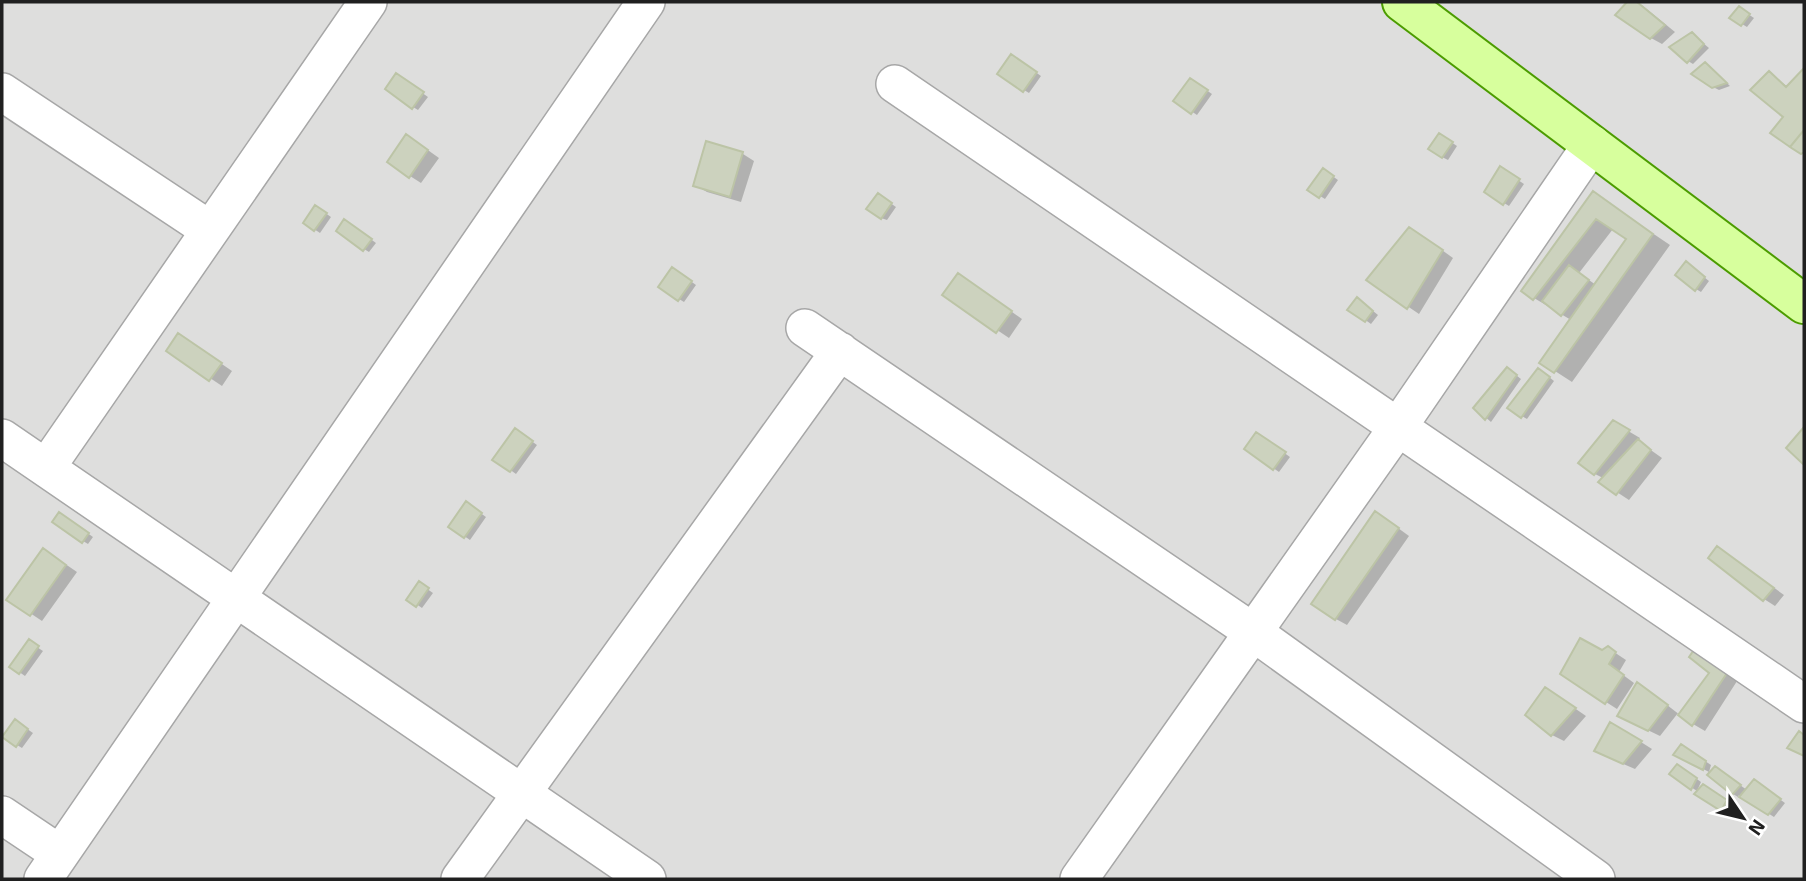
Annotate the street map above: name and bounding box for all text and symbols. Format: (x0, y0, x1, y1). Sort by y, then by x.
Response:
north arrow (1708, 783, 1778, 853)
text: N (1744, 816, 1771, 840)

